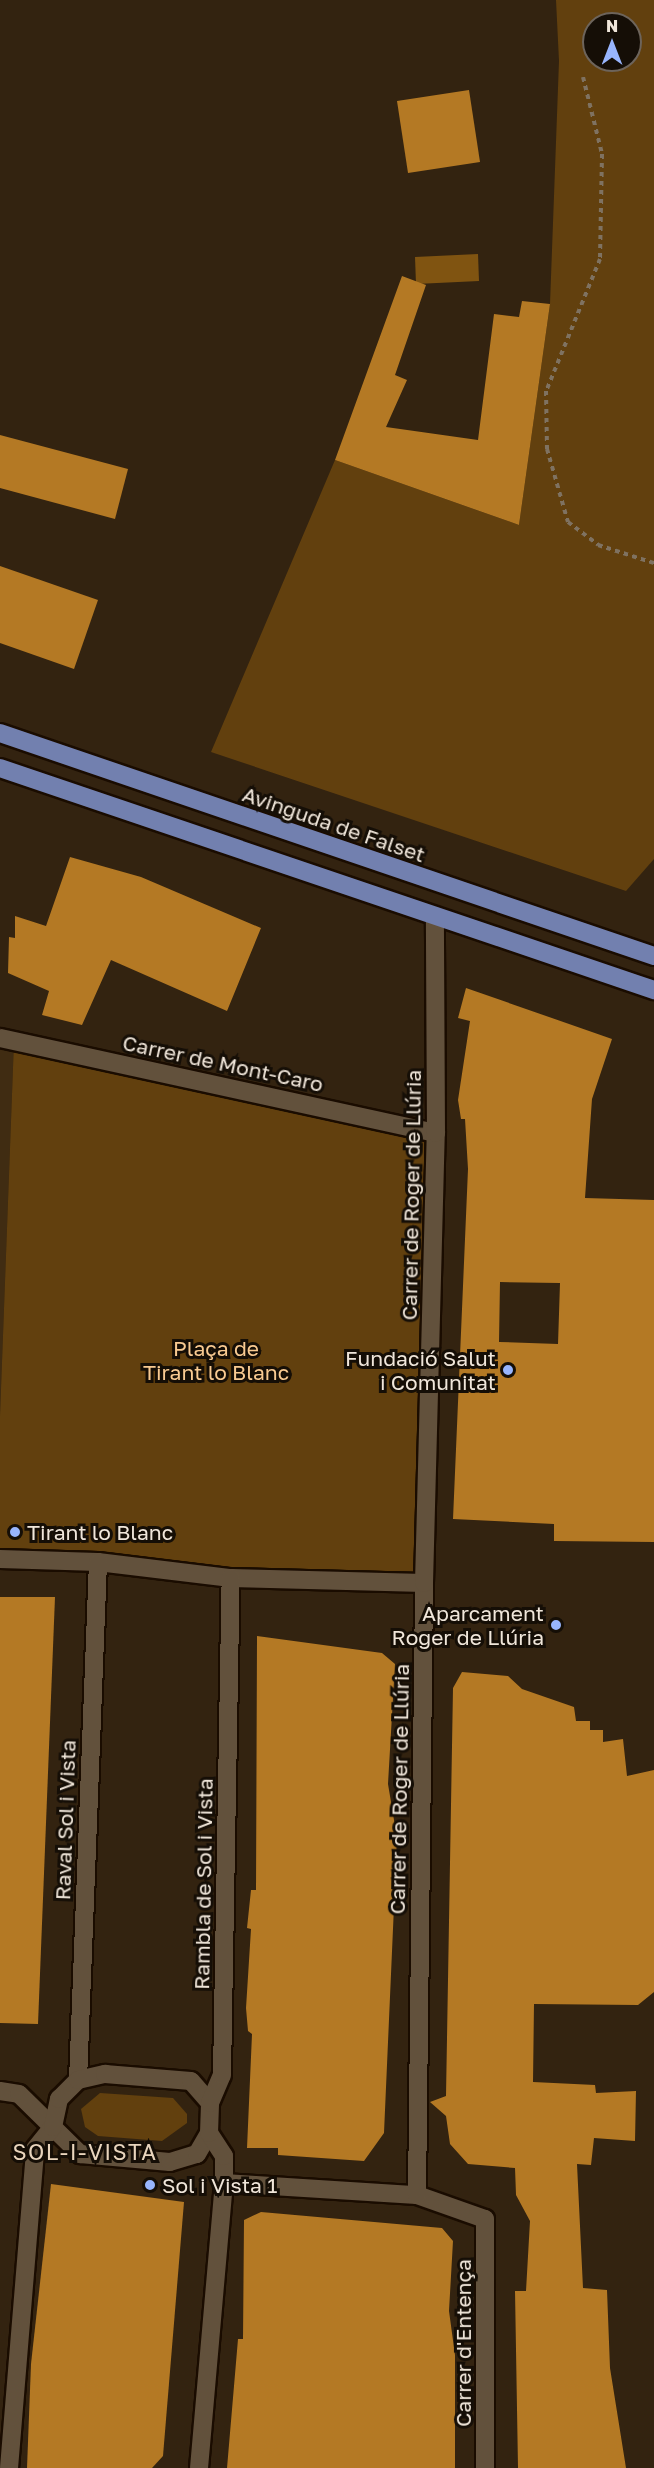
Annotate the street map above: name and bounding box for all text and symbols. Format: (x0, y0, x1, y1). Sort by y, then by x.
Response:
north arrow (582, 12, 642, 72)
text: N (606, 16, 618, 36)
street label: Avinguda de Falset (239, 781, 429, 867)
street label: Carrer de Mont-Caro (120, 1029, 326, 1097)
street label: Carrer de Roger de Llúria (396, 1069, 426, 1321)
park label: Plaça de Tirant lo Blanc (143, 1335, 289, 1385)
place label: Fundació Salut i Comunitat (345, 1345, 496, 1395)
marker: Fundació Salut i Comunitat (501, 1363, 515, 1377)
place label: Tirant lo Blanc (27, 1519, 173, 1545)
marker: Tirant lo Blanc (8, 1525, 22, 1539)
place label: Aparcament Roger de Llúria (392, 1600, 544, 1650)
marker: Aparcament Roger de Llúria (549, 1618, 563, 1632)
street label: Carrer de Roger de Llúria (384, 1663, 414, 1915)
street label: Raval Sol i Vista (50, 1739, 80, 1901)
street label: Rambla de Sol i Vista (189, 1778, 217, 1990)
district label: SOL-I-VISTA (12, 2139, 158, 2165)
place label: Sol i Vista 1 (162, 2172, 277, 2198)
marker: Sol i Vista 1 (143, 2178, 157, 2192)
street label: Carrer d'Entença (450, 2259, 476, 2427)

